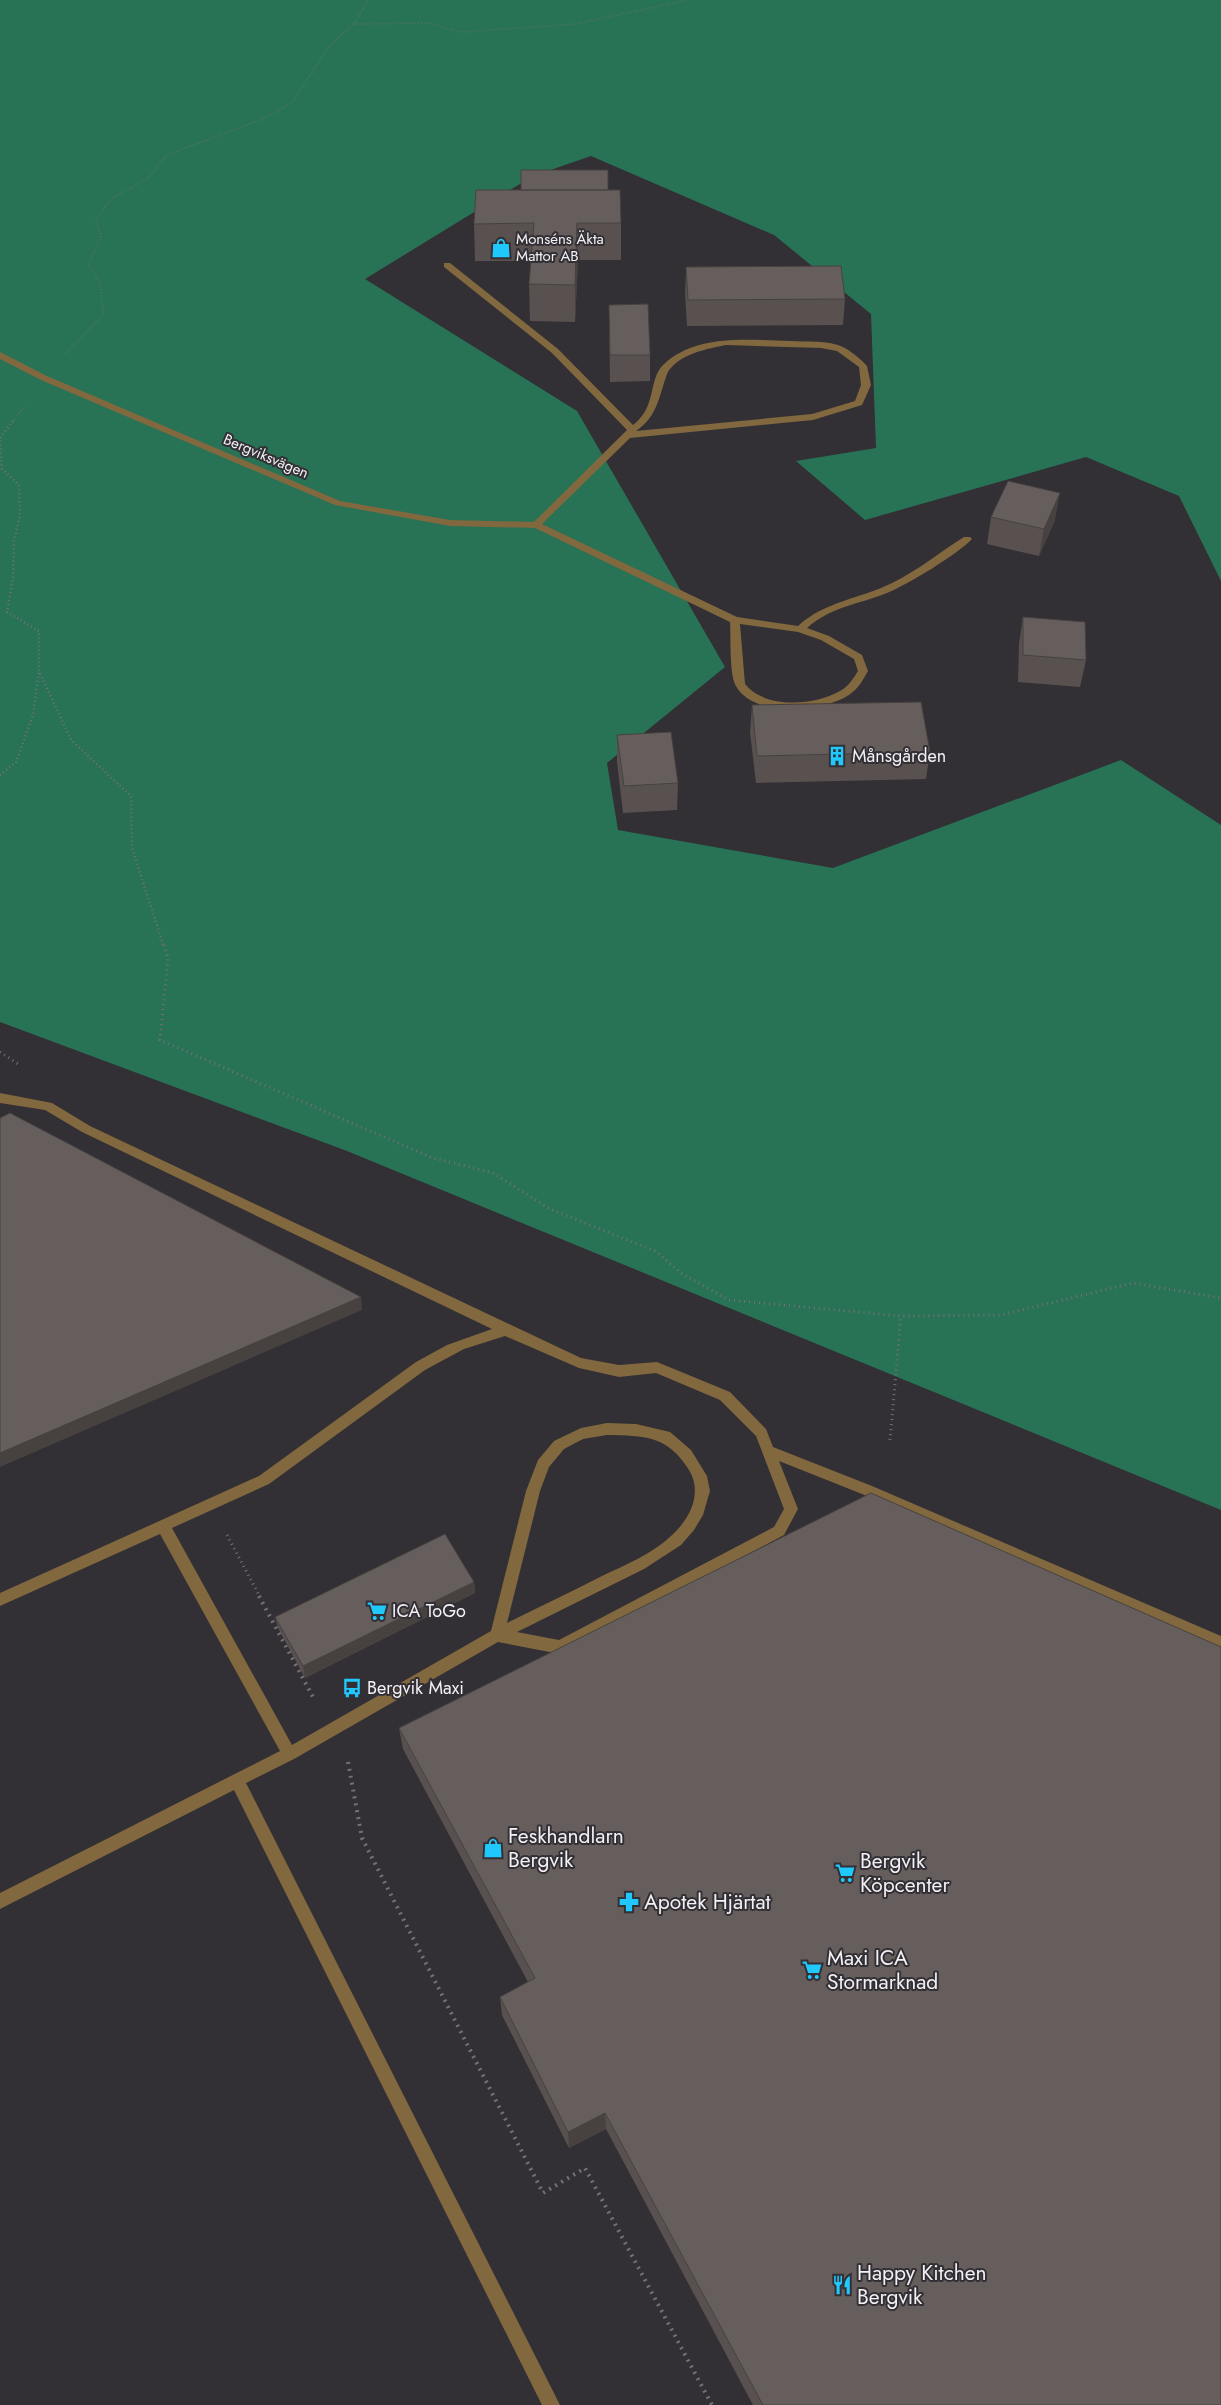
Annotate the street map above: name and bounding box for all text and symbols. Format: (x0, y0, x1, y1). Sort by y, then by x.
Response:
place label: Monséns Äkta Mattor AB (516, 228, 604, 267)
shop icon: Monséns Äkta Mattor AB (490, 237, 512, 259)
street label: Bergviksvägen (220, 428, 312, 484)
place label: Månsgården (852, 743, 946, 769)
building icon: Månsgården (826, 745, 848, 767)
place label: ICA ToGo (392, 1598, 466, 1624)
supermarket icon: ICA ToGo (366, 1600, 388, 1622)
place label: Bergvik Maxi (367, 1675, 464, 1701)
bus stop icon: Bergvik Maxi (341, 1677, 363, 1699)
place label: Feskhandlarn Bergvik (508, 1821, 624, 1875)
shop icon: Feskhandlarn Bergvik (482, 1837, 504, 1859)
place label: Bergvik Köpcenter (860, 1846, 950, 1900)
supermarket icon: Bergvik Köpcenter (834, 1862, 856, 1884)
place label: Apotek Hjärtat (644, 1887, 771, 1917)
pharmacy icon: Apotek Hjärtat (618, 1891, 640, 1913)
place label: Maxi ICA Stormarknad (827, 1943, 938, 1997)
supermarket icon: Maxi ICA Stormarknad (801, 1959, 823, 1981)
place label: Happy Kitchen Bergvik (857, 2258, 987, 2312)
restaurant icon: Happy Kitchen Bergvik (831, 2274, 853, 2296)

